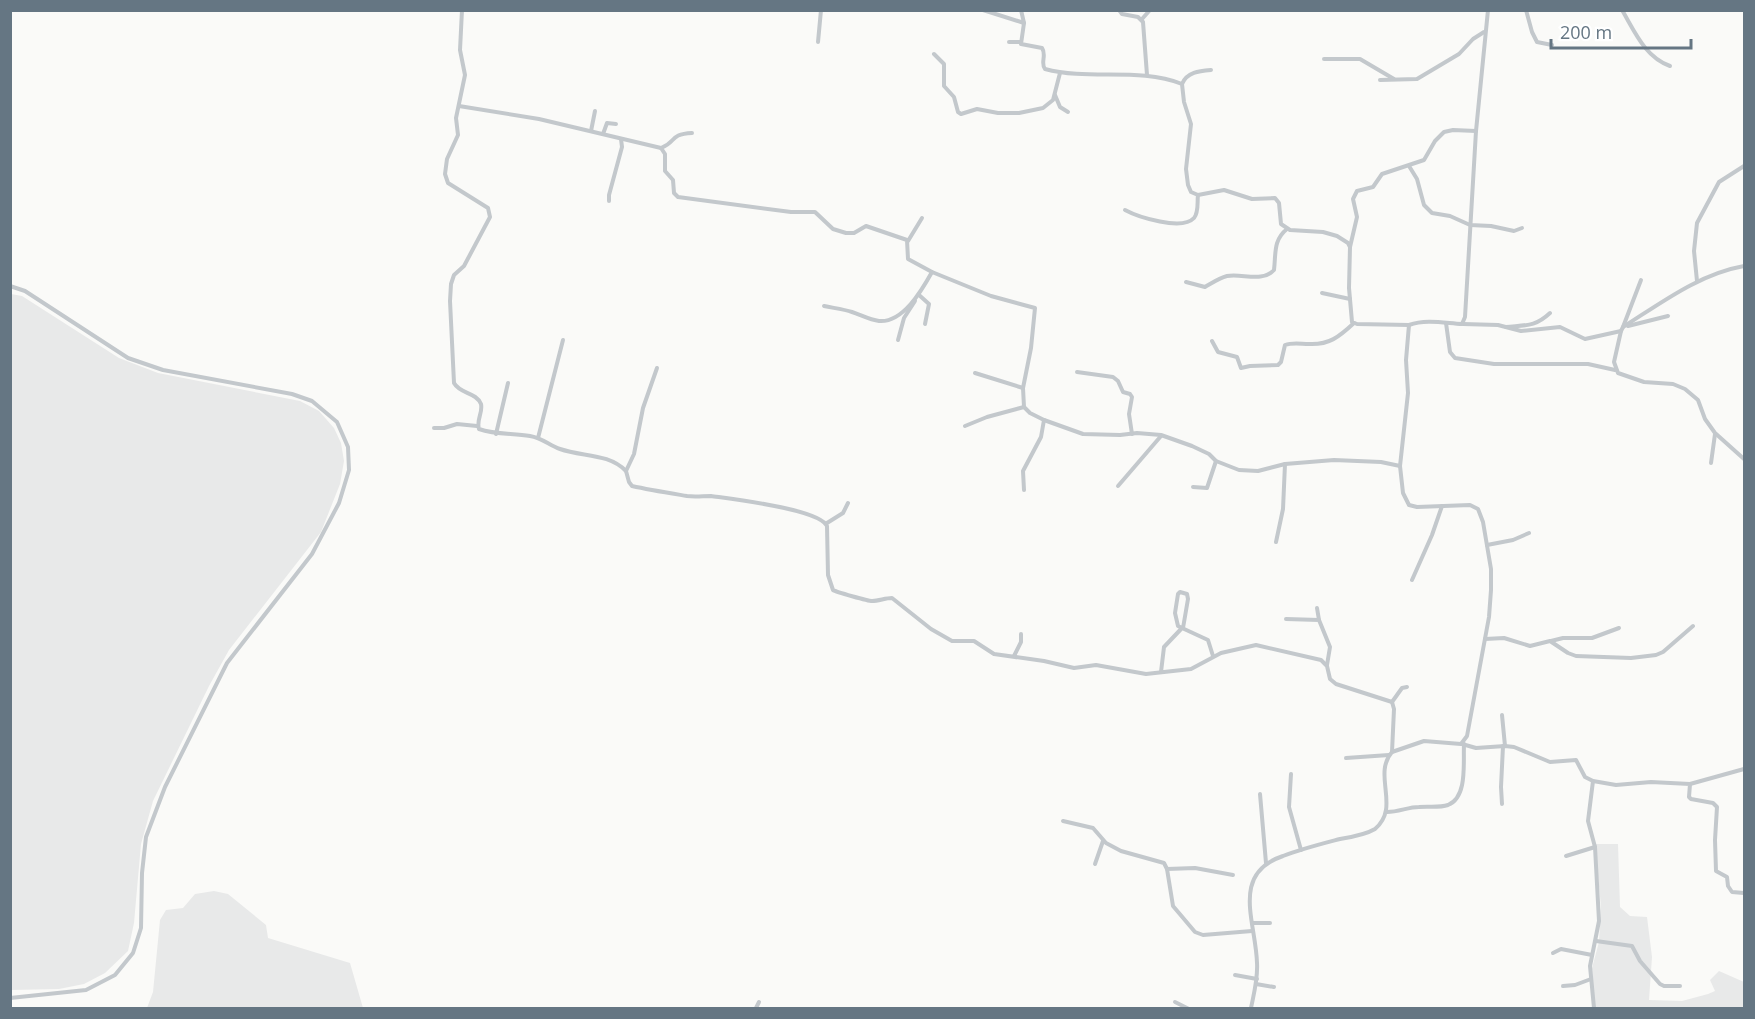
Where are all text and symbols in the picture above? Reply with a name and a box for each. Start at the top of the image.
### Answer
scale bar [1551,12,1690,50]
text: 200 m [1560,20,1612,44]

